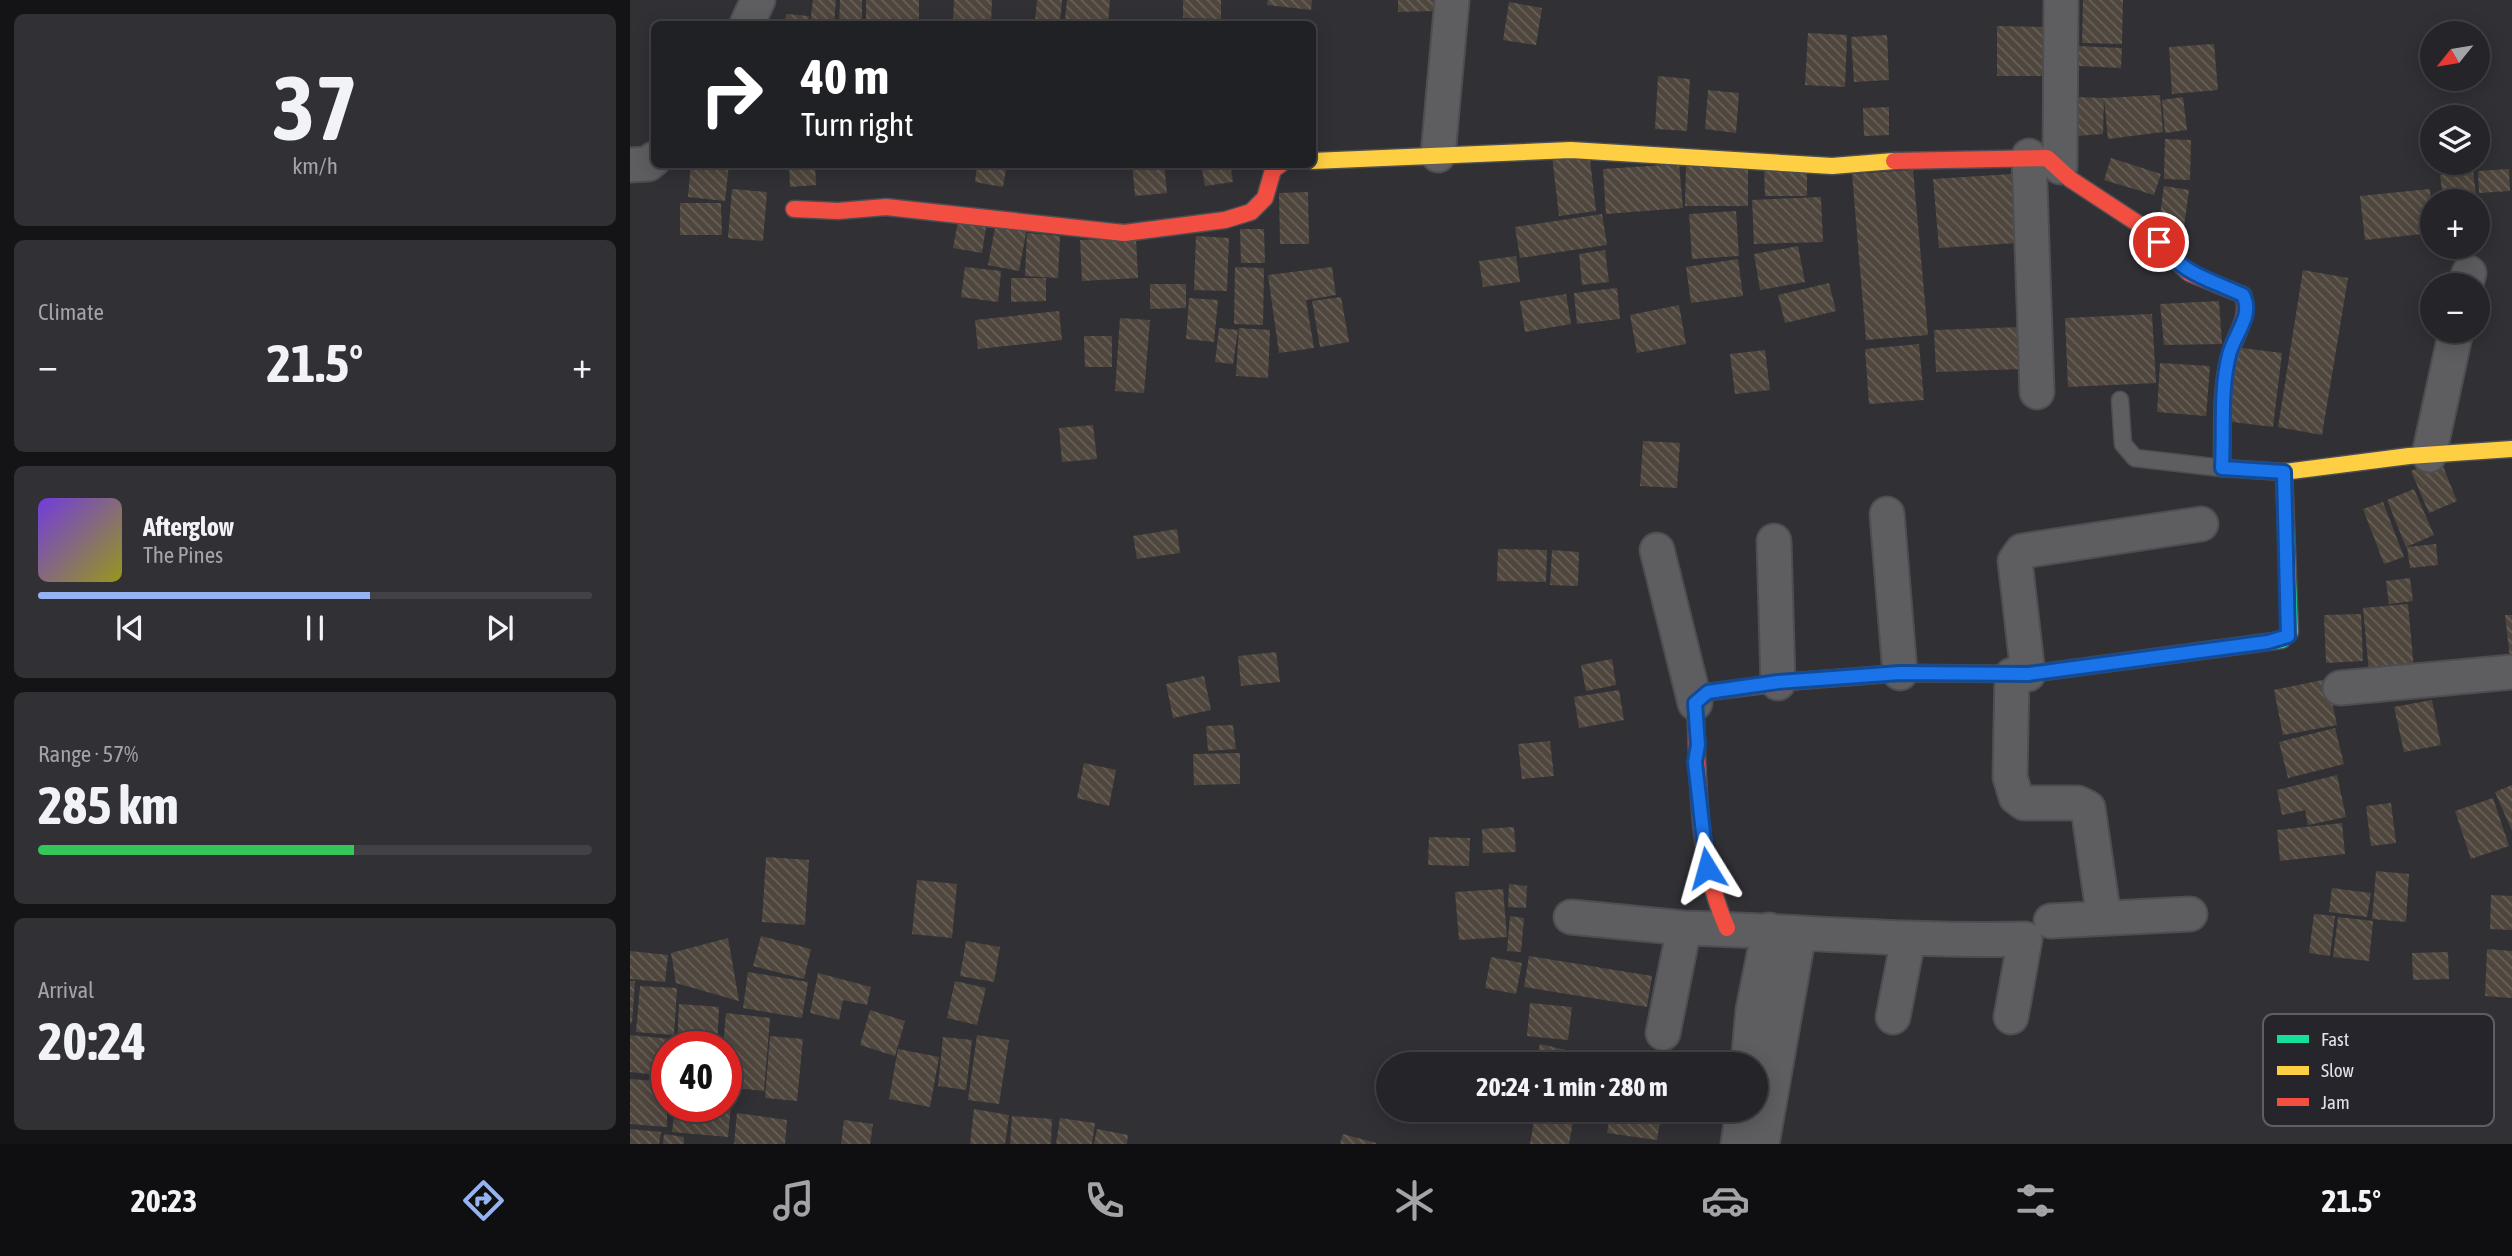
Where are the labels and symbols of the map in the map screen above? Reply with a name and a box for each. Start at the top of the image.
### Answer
north arrow [2420,21,2490,91]
pin [2129,212,2189,272]
position arrow [1670,831,1744,905]
legend [2263,1014,2494,1126]
text: Fast [2321,1028,2349,1050]
speed limit sign: 40 [651,1031,742,1122]
text: Slow [2321,1059,2355,1081]
text: Jam [2321,1091,2350,1113]

